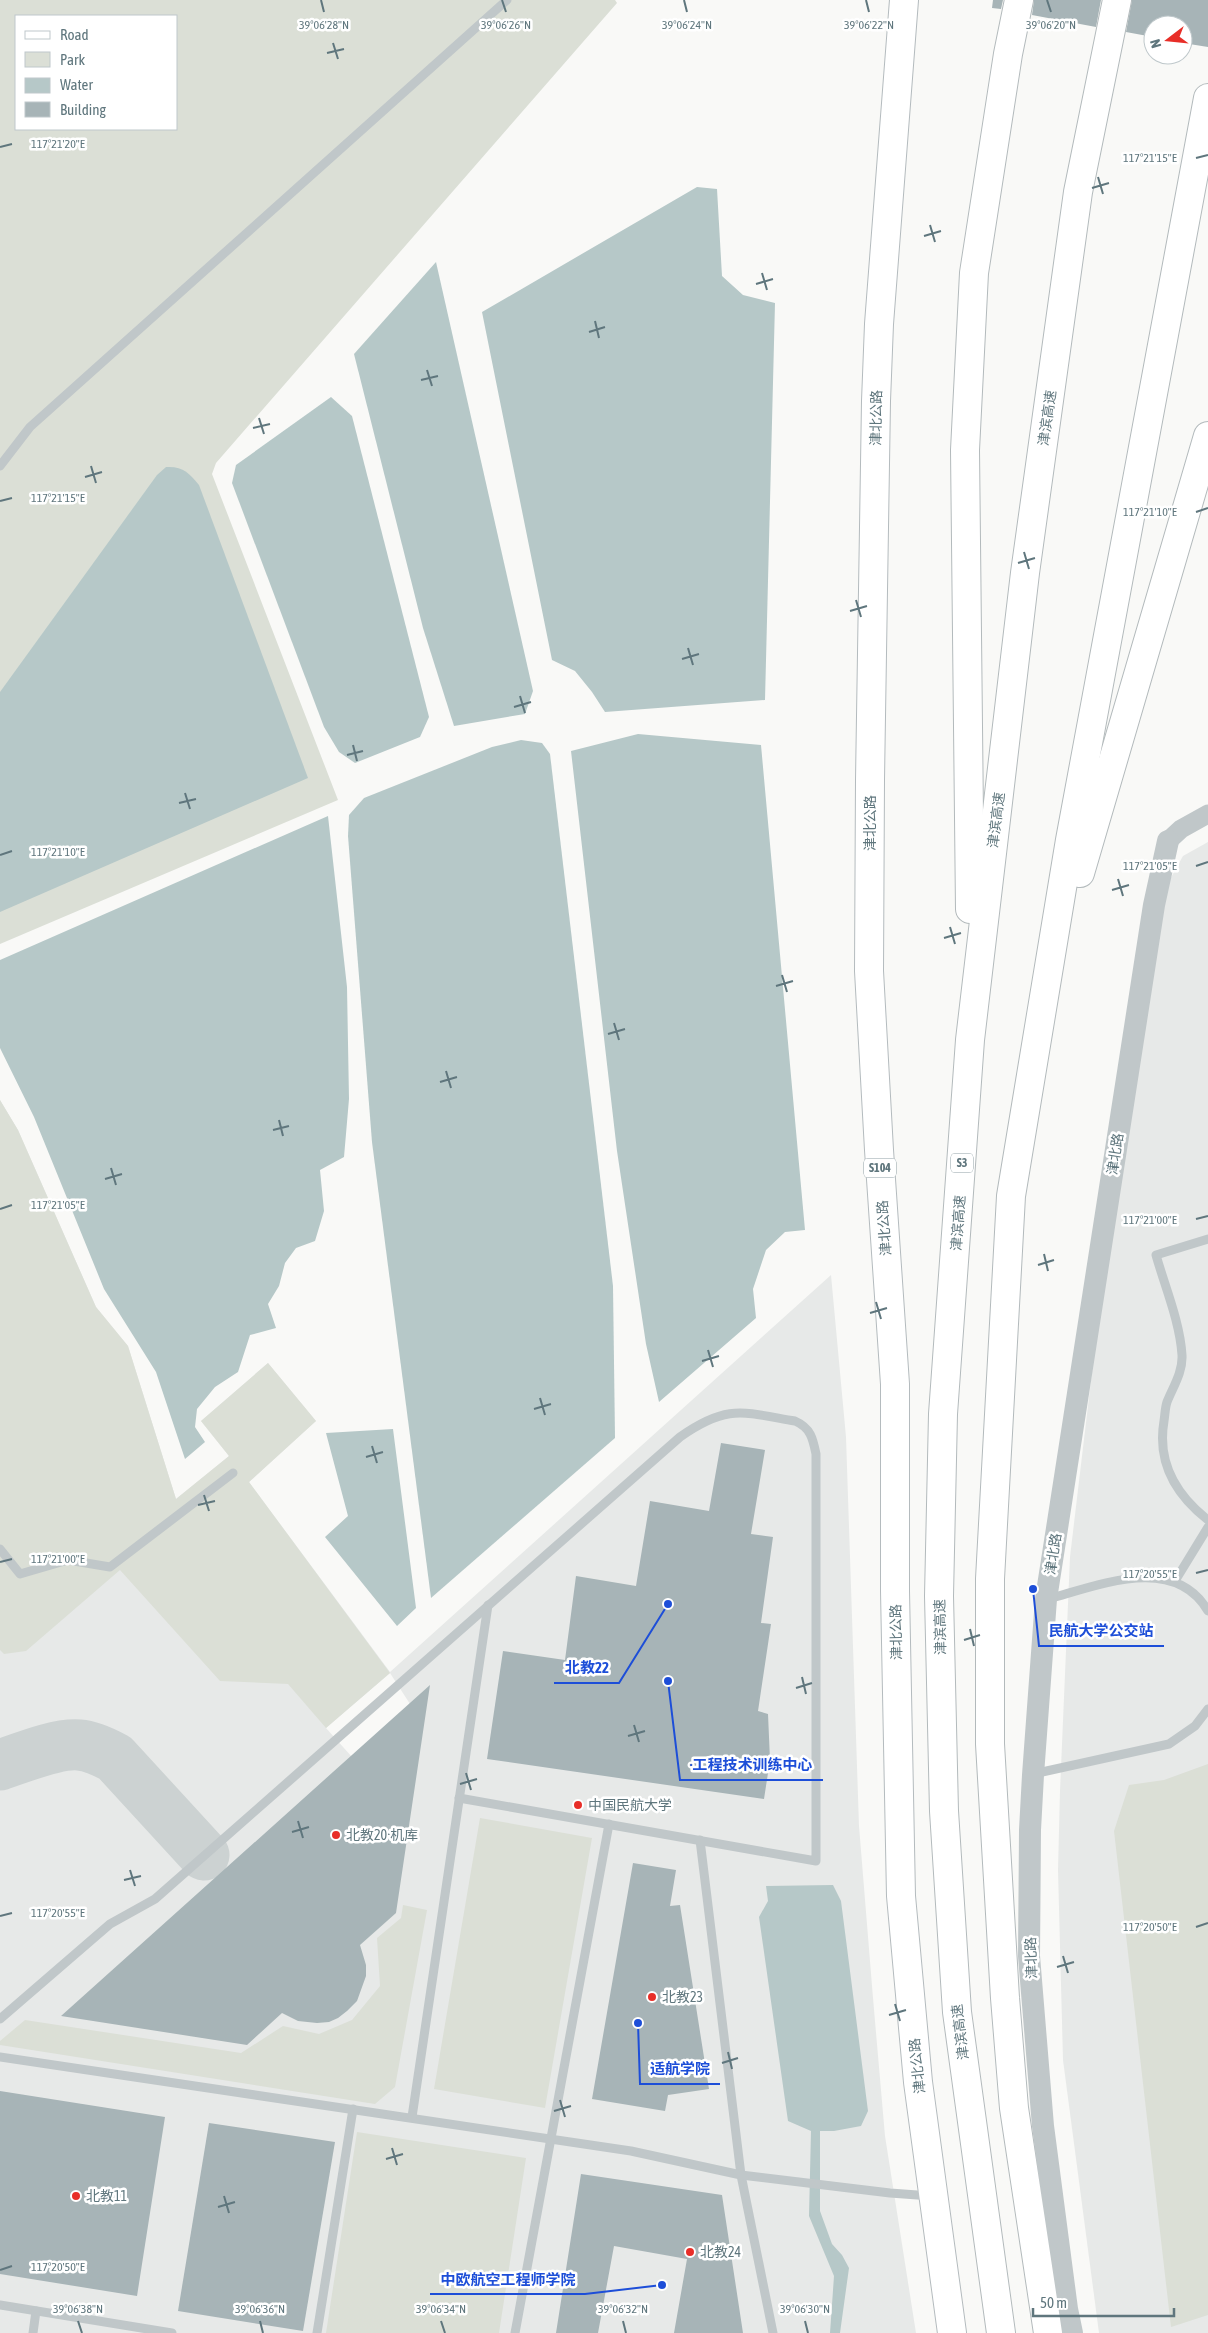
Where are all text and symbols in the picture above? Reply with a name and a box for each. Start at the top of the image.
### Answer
legend [15,15,178,130]
north arrow [1143,15,1193,65]
text: 39°06'28"N [299,18,349,32]
text: 39°06'26"N [481,18,531,32]
text: 39°06'24"N [662,18,712,32]
text: 39°06'22"N [844,18,894,32]
text: 39°06'20"N [1026,18,1076,32]
text: Road [60,26,89,43]
text: N [1147,37,1164,50]
text: Park [60,51,85,68]
text: Water [60,76,93,93]
text: Building [60,101,106,118]
text: 117°21'20"E [31,137,85,151]
text: 117°21'15"E [1123,151,1177,165]
street label: 津滨高速 [1035,389,1059,447]
street label: 津北公路 [868,390,884,446]
text: 117°21'15"E [31,491,85,505]
text: 117°21'10"E [1123,505,1177,519]
street label: 津滨高速 [985,791,1007,849]
street label: 津北公路 [862,795,878,851]
text: 117°21'10"E [31,845,85,859]
text: 117°21'05"E [1123,859,1177,873]
street label: 津北路 [1104,1132,1126,1176]
road number: S3 [951,1154,973,1172]
road number: S104 [864,1158,896,1178]
street label: 津滨高速 [948,1195,968,1251]
text: 117°21'05"E [31,1198,85,1212]
street label: 津北公路 [874,1200,894,1256]
text: 117°21'00"E [1123,1213,1177,1227]
street label: 津北路 [1042,1532,1064,1576]
text: 117°21'00"E [31,1552,85,1566]
text: 117°20'55"E [1123,1567,1177,1581]
street label: 津滨高速 [932,1599,948,1655]
street label: 津北公路 [888,1604,904,1660]
callout: 民航大学公交站 [1039,1616,1164,1646]
text: 民航大学公交站 [1048,1622,1154,1639]
callout: 北教22 [554,1653,619,1683]
text: 北教22 [565,1659,609,1676]
callout: ·工程技术训练中心 [680,1750,823,1780]
text: ·工程技术训练中心 [689,1756,813,1773]
place label: 中国民航大学 [588,1797,672,1813]
marker: 中国民航大学 [572,1799,584,1811]
place label: 北教20·机库 [346,1827,418,1843]
marker: 北教20·机库 [330,1829,342,1841]
text: 117°20'55"E [31,1906,85,1920]
text: 117°20'50"E [1123,1920,1177,1934]
street label: 津北路 [1022,1937,1040,1979]
place label: 北教23 [662,1989,703,2005]
marker: 北教23 [646,1991,658,2003]
street label: 津滨高速 [949,2003,971,2061]
street label: 津北公路 [906,2037,928,2095]
callout: 适航学院 [640,2054,720,2084]
text: 适航学院 [650,2060,710,2077]
place label: 北教11 [86,2188,127,2204]
marker: 北教11 [70,2190,82,2202]
place label: 北教24 [700,2244,742,2260]
marker: 北教24 [684,2246,696,2258]
text: 117°20'50"E [31,2260,85,2274]
callout: 中欧航空工程师学院 [430,2264,585,2294]
text: 中欧航空工程师学院 [440,2271,576,2288]
scale bar [1033,2286,1174,2318]
text: 50 m [1040,2294,1067,2311]
text: 39°06'38"N [53,2302,103,2316]
text: 39°06'36"N [235,2302,285,2316]
text: 39°06'34"N [416,2302,466,2316]
text: 39°06'32"N [598,2302,648,2316]
text: 39°06'30"N [780,2302,830,2316]

